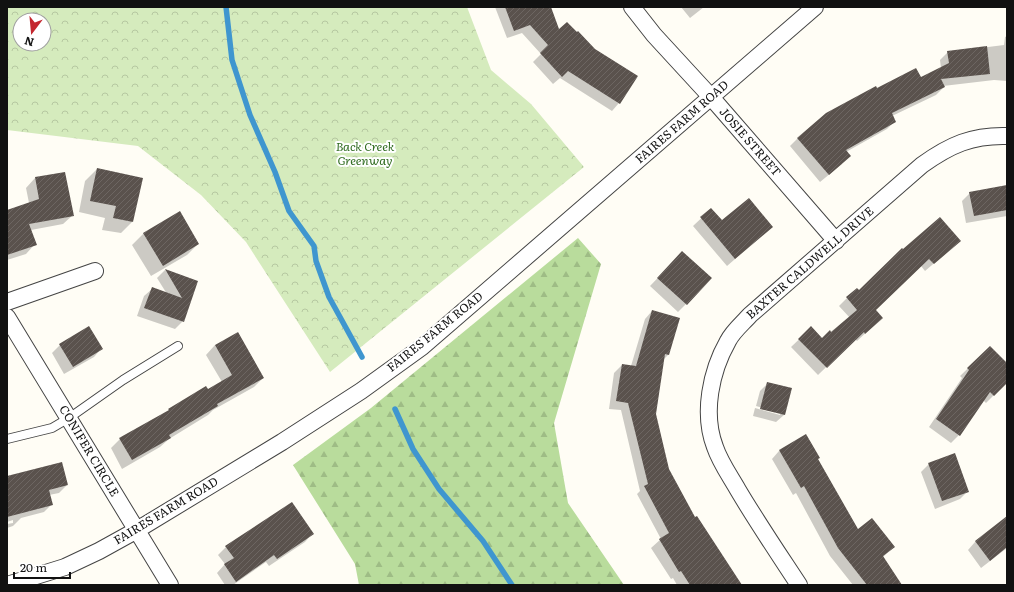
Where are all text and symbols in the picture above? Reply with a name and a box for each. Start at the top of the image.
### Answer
north arrow [12,12,52,52]
text: N [22,34,36,52]
street label: FAIRES FARM ROAD [631,75,732,167]
street label: JOSIE STREET [716,103,786,180]
park label: Back Creek Greenway [336,137,395,169]
street label: BAXTER CALDWELL DRIVE [742,202,877,323]
street label: FAIRES FARM ROAD [382,287,486,376]
street label: CONIFER CIRCLE [55,401,124,500]
street label: FAIRES FARM ROAD [110,472,221,549]
scale bar [14,554,70,580]
text: 20 m [20,558,47,576]

